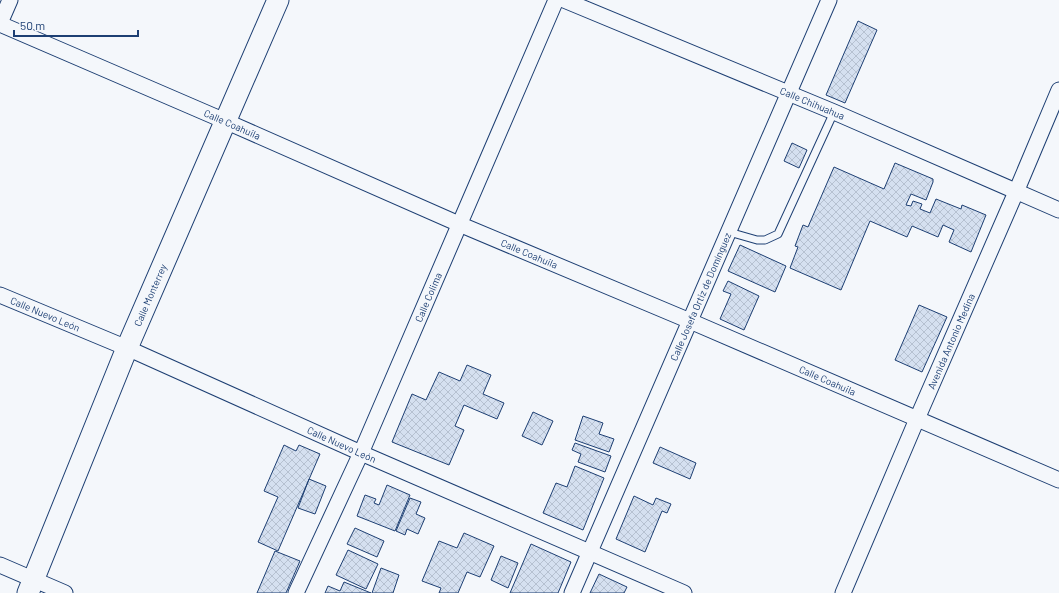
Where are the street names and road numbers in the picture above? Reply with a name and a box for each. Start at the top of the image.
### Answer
street label: Calle Chihuahua [778,84,847,122]
street label: Calle Coahuila [202,107,262,142]
street label: Calle Josefa Ortiz de Domínguez [667,230,734,363]
street label: Calle Coahuila [499,236,560,271]
street label: Calle Monterrey [131,262,169,328]
street label: Calle Colima [412,271,444,324]
street label: Avenida Antonio Medina [925,291,977,391]
street label: Calle Nuevo León [9,294,82,334]
street label: Calle Coahuila [797,363,858,398]
street label: Calle Nuevo León [305,424,378,465]

